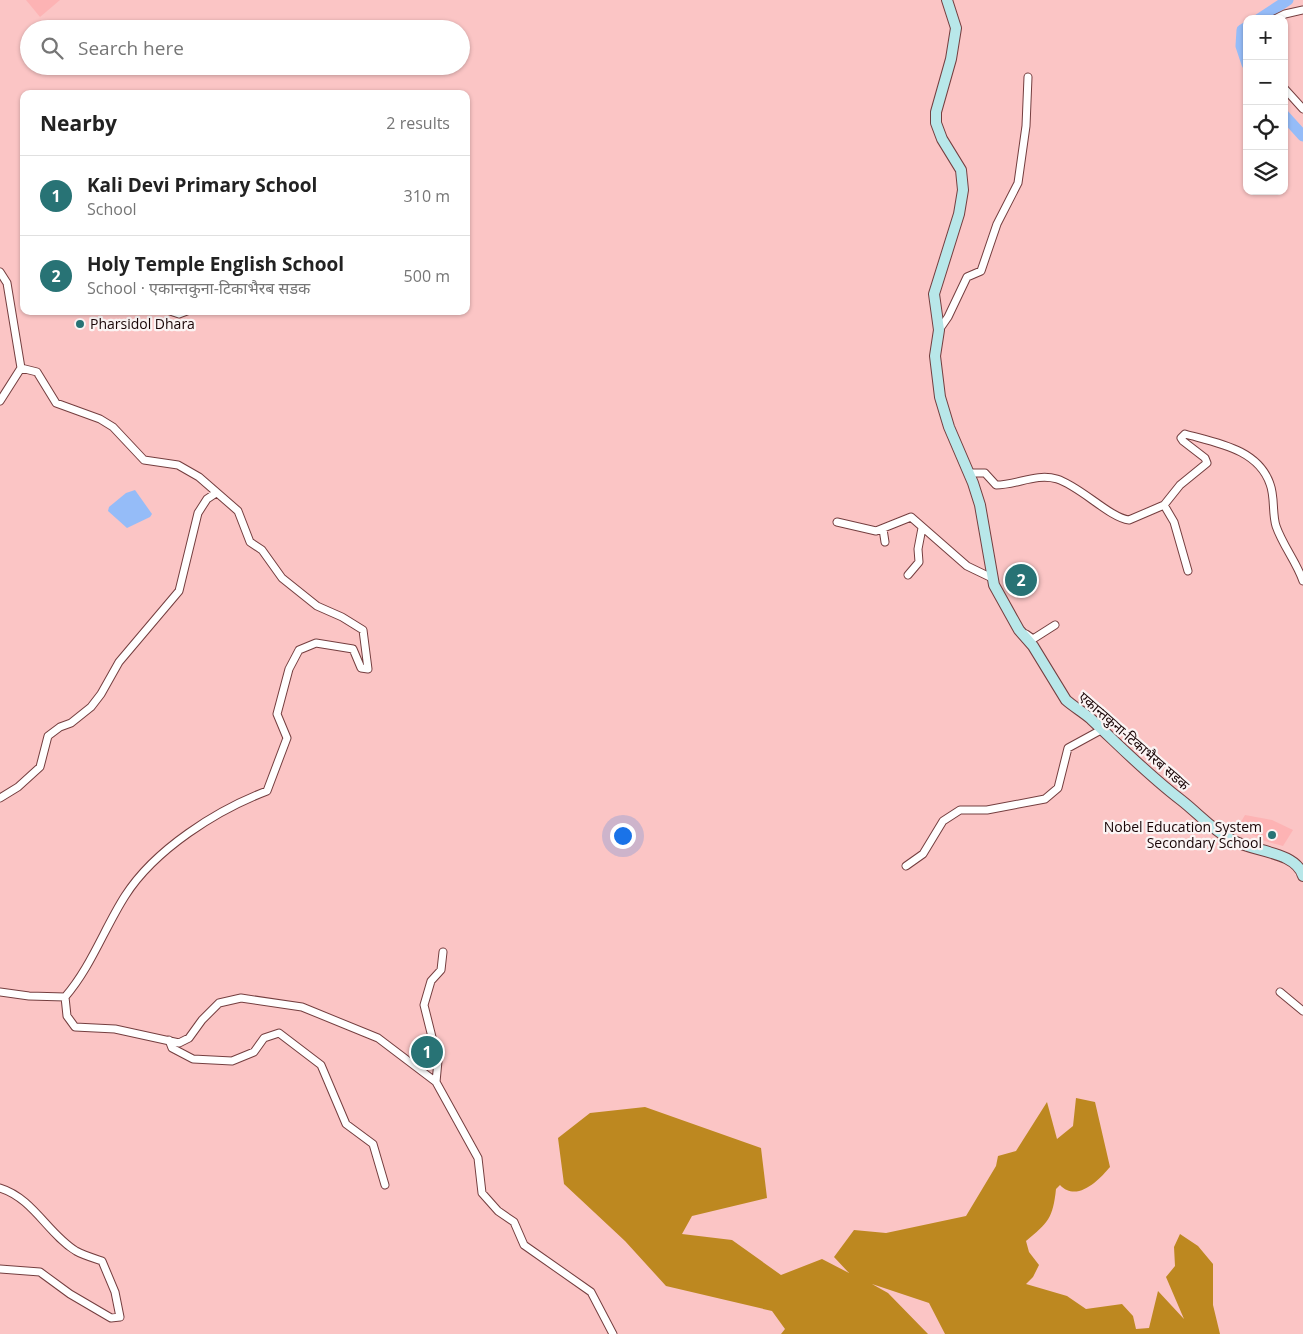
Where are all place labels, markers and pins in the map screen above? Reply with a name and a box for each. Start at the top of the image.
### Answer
place label: Pharsidol Dhara [90,314,195,333]
marker: Pharsidol Dhara [74,318,86,330]
pin: 2 [1005,561,1037,599]
place label: Nobel Education System Secondary School [1104,817,1262,852]
marker: Nobel Education System Secondary School [1266,829,1278,841]
pin: 1 [411,1033,443,1071]

